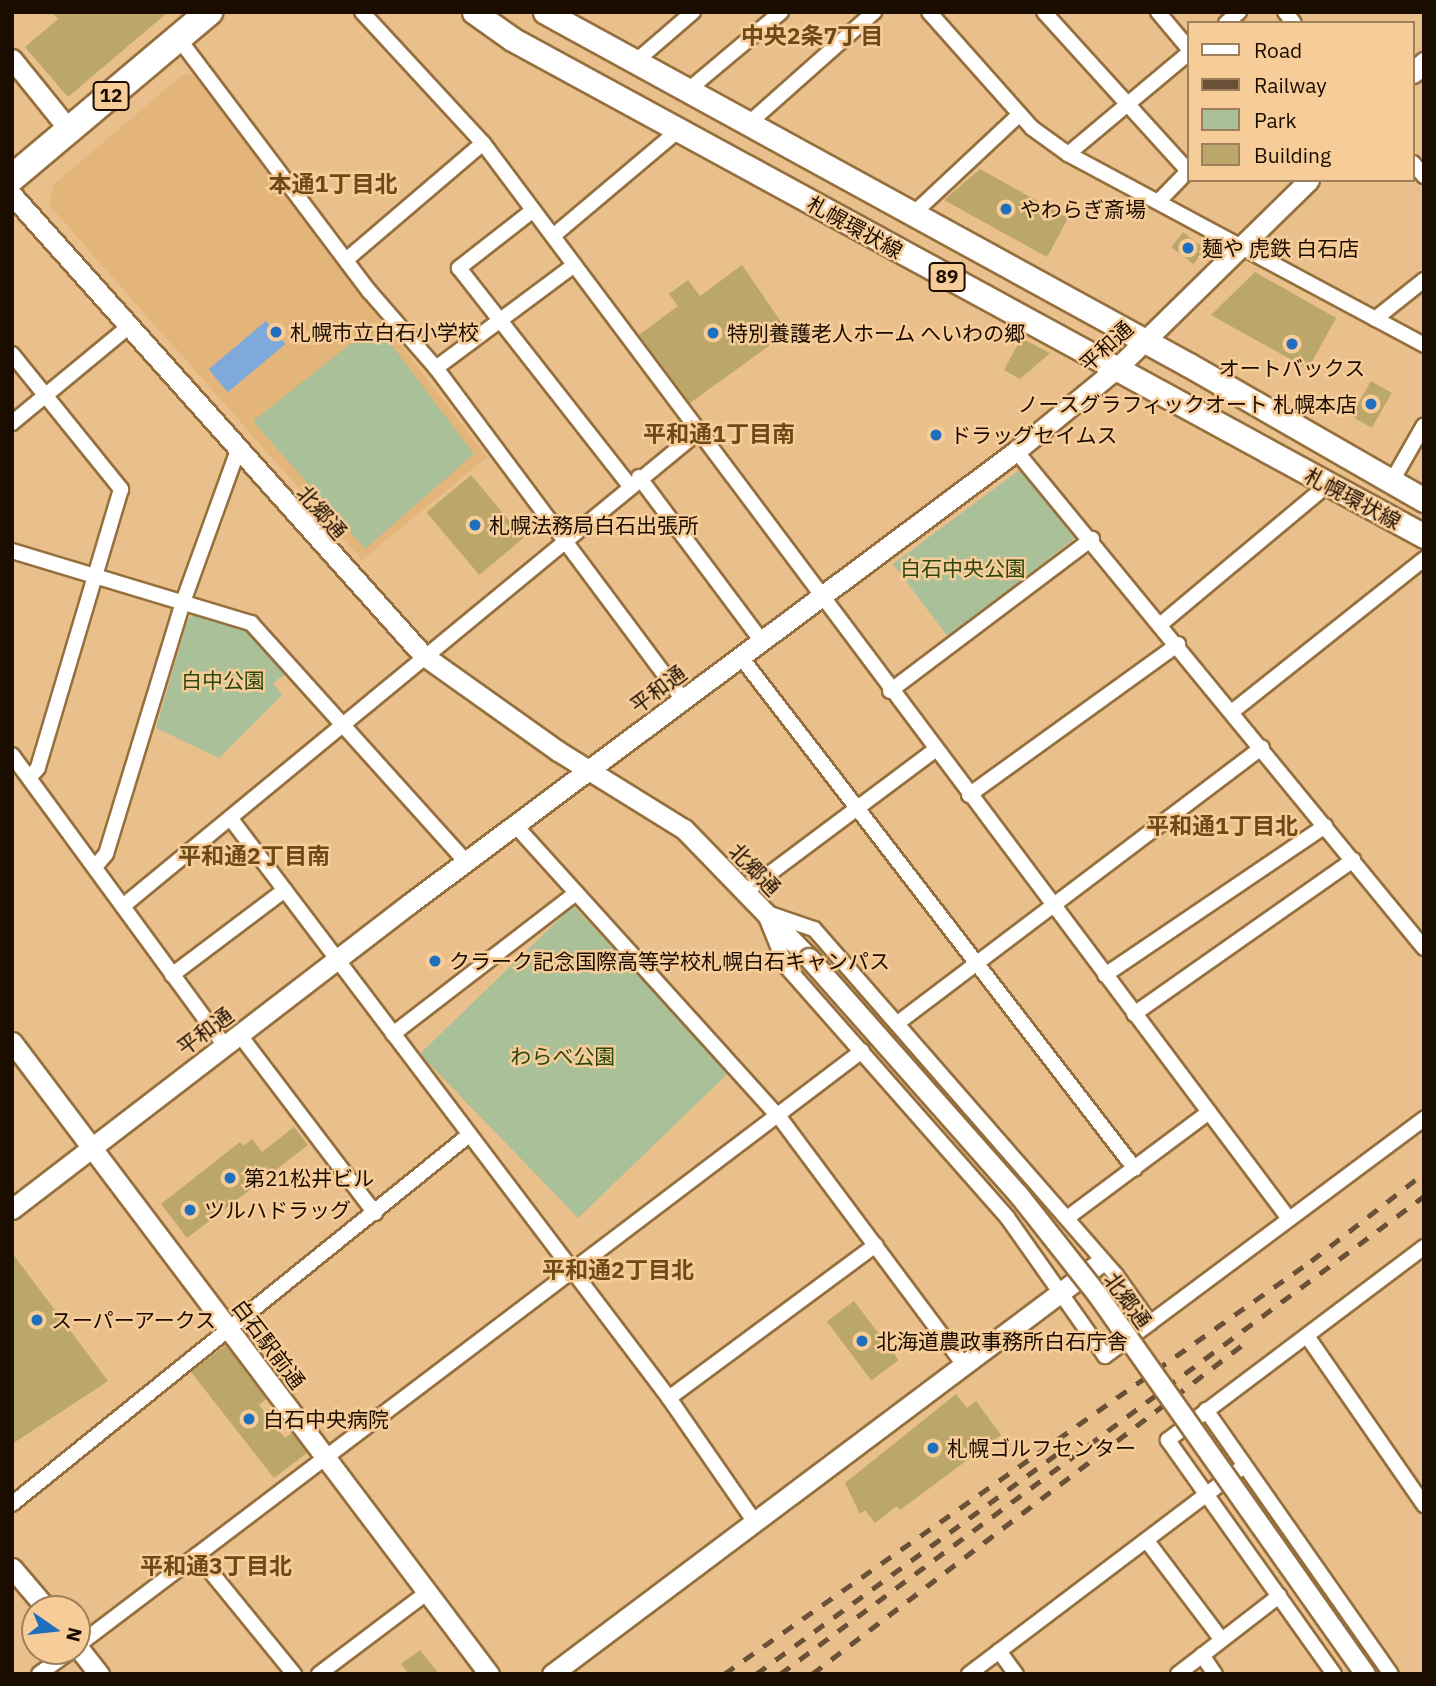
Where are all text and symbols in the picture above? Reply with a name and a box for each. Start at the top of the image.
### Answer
district label: 中央2条7丁目 [741,21,883,49]
legend [1188,21,1415,182]
text: Road [1254,36,1302,64]
text: Railway [1254,71,1327,99]
road number: 12 [92,80,130,111]
text: Park [1254,106,1297,134]
text: Building [1254,141,1331,169]
district label: 本通1丁目北 [269,169,397,197]
street label: 札幌環状線 [803,191,907,263]
place label: やわらぎ斎場 [1020,196,1146,222]
marker: やわらぎ斎場 [998,201,1014,217]
place label: 麺や 虎鉄 白石店 [1202,235,1359,261]
marker: 麺や 虎鉄 白石店 [1180,240,1196,256]
road number: 89 [928,262,966,292]
street label: 平和通 [1074,316,1138,376]
place label: 札幌市立白石小学校 [290,319,479,345]
place label: 特別養護老人ホーム へいわの郷 [727,320,1026,346]
marker: 札幌市立白石小学校 [268,324,284,340]
marker: 特別養護老人ホーム へいわの郷 [705,325,721,341]
marker: オートバックス [1284,336,1300,352]
place label: オートバックス [1219,355,1365,381]
place label: ノースグラフィックオート 札幌本店 [1016,391,1357,417]
marker: ノースグラフィックオート 札幌本店 [1363,396,1379,412]
district label: 平和通1丁目南 [643,419,795,447]
place label: ドラッグセイムス [950,422,1118,448]
marker: ドラッグセイムス [928,427,944,443]
street label: 札幌環状線 [1301,462,1405,534]
street label: 北郷通 [292,480,352,544]
place label: 札幌法務局白石出張所 [489,512,699,538]
marker: 札幌法務局白石出張所 [467,517,483,533]
park label: 白石中央公園 [900,555,1026,581]
street label: 平和通 [625,660,691,718]
park label: 白中公園 [181,667,265,693]
district label: 平和通1丁目北 [1146,811,1298,839]
street label: 北郷通 [724,838,786,900]
district label: 平和通2丁目南 [178,841,330,869]
place label: クラーク記念国際高等学校札幌白石キャンパス [449,948,890,974]
marker: クラーク記念国際高等学校札幌白石キャンパス [427,953,443,969]
street label: 平和通 [172,1002,238,1060]
park label: わらべ公園 [511,1043,615,1069]
place label: 第21松井ビル [244,1165,374,1191]
marker: 第21松井ビル [222,1170,238,1186]
place label: ツルハドラッグ [204,1197,351,1223]
marker: ツルハドラッグ [182,1202,198,1218]
district label: 平和通2丁目北 [542,1255,694,1283]
street label: 北郷通 [1099,1267,1157,1333]
street label: 白石駅前通 [227,1294,311,1394]
place label: スーパーアークス [51,1307,218,1333]
marker: スーパーアークス [29,1312,45,1328]
place label: 北海道農政事務所白石庁舎 [876,1328,1128,1354]
marker: 北海道農政事務所白石庁舎 [854,1333,870,1349]
place label: 白石中央病院 [263,1406,389,1432]
marker: 白石中央病院 [241,1411,257,1427]
place label: 札幌ゴルフセンター [947,1435,1136,1461]
marker: 札幌ゴルフセンター [925,1440,941,1456]
district label: 平和通3丁目北 [140,1551,292,1579]
north arrow [21,1595,91,1665]
text: N [61,1625,88,1644]

